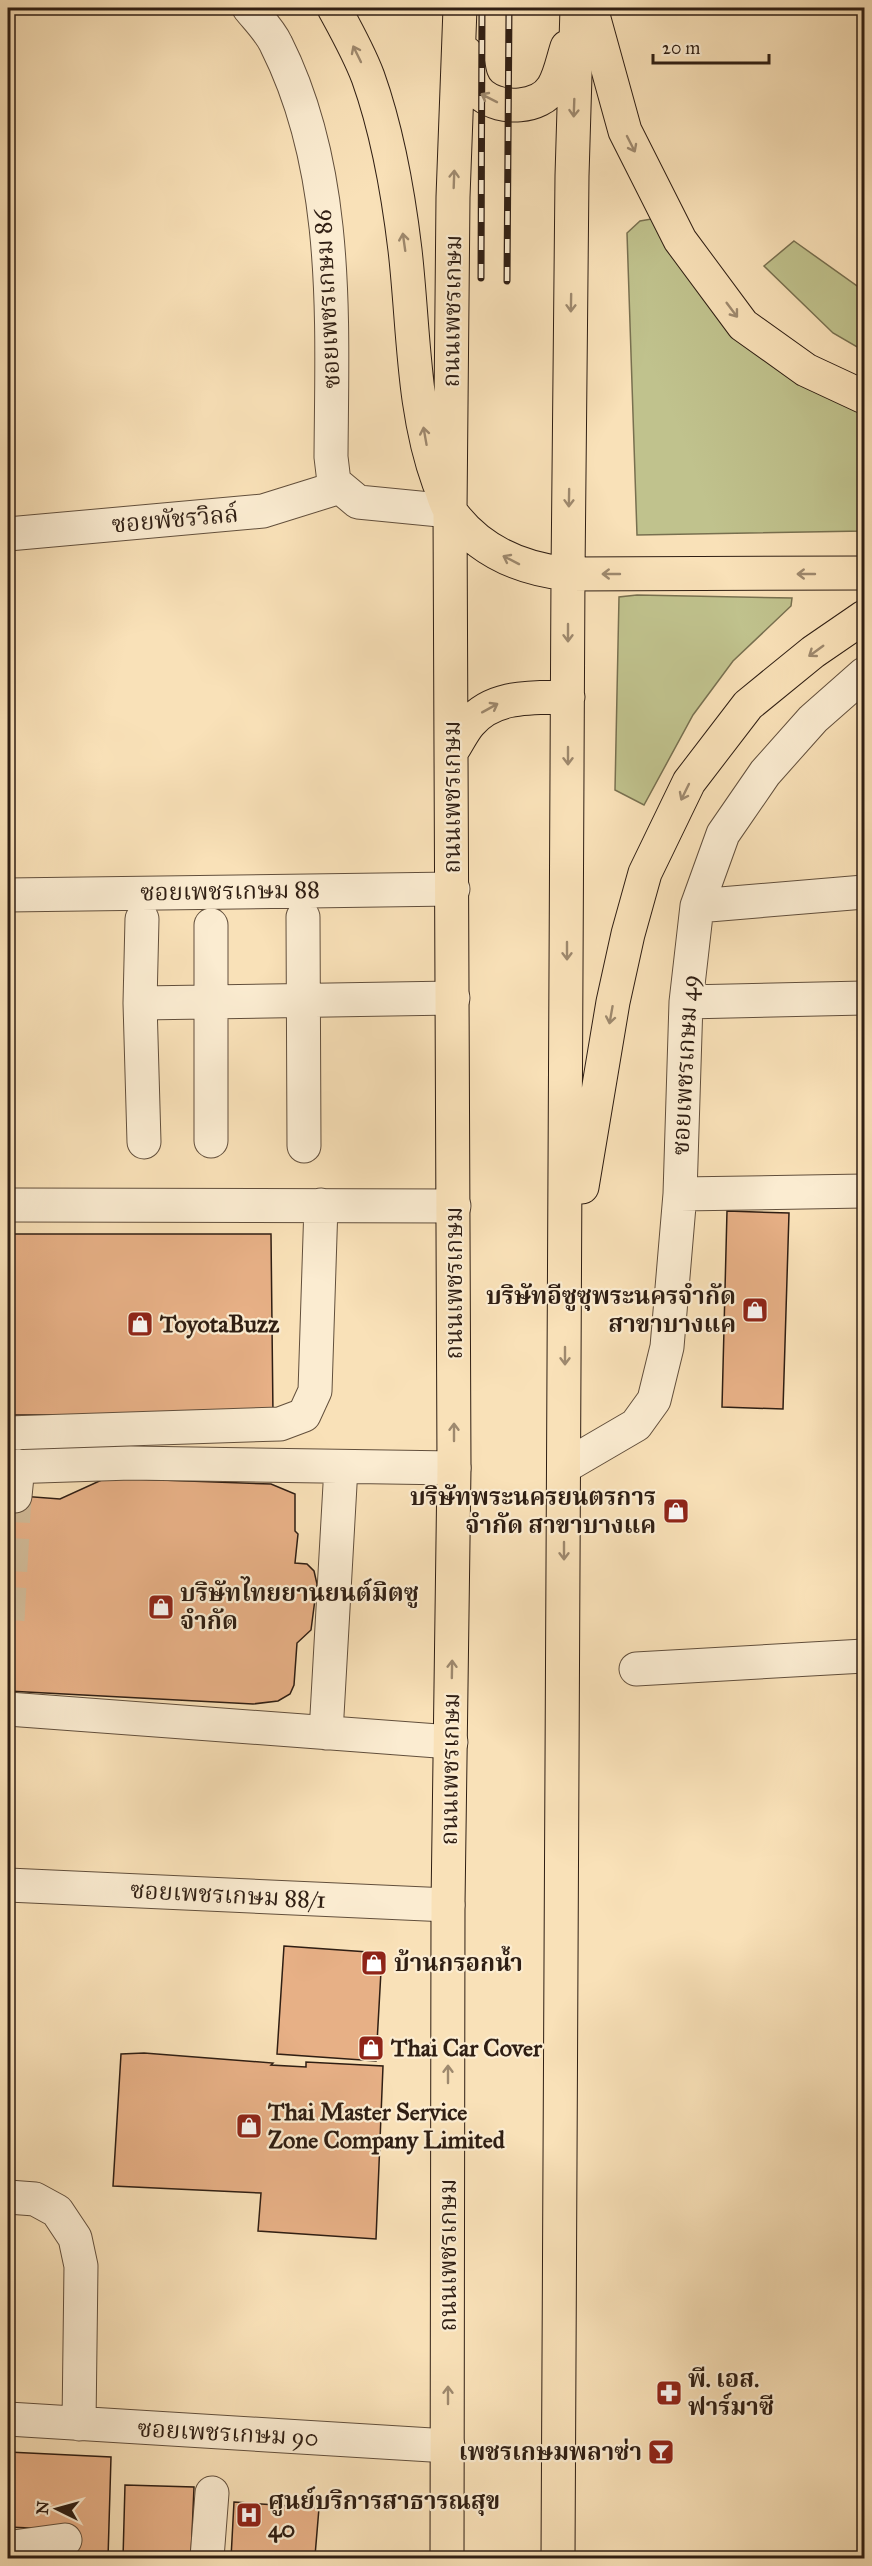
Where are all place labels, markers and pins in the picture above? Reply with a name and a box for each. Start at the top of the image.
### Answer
place label: บริษัทอีซูซุพระนครจำกัด สาขาบางแค [486,1281,736,1339]
shop icon: บริษัทอีซูซุพระนครจำกัด สาขาบางแค [740,1295,770,1325]
shop icon: ToyotaBuzz [125,1309,155,1339]
place label: ToyotaBuzz [159,1309,280,1339]
place label: บริษัทพระนครยนตรการ จำกัด สาขาบางแค [410,1482,656,1540]
shop icon: บริษัทพระนครยนตรการ จำกัด สาขาบางแค [661,1496,691,1526]
place label: บริษัทไทยยานยนต์มิตซู จำกัด [180,1576,419,1636]
shop icon: บริษัทไทยยานยนต์มิตซู จำกัด [146,1592,176,1622]
place label: บ้านกรอกน้ำ [394,1945,523,1978]
shop icon: บ้านกรอกน้ำ [359,1948,389,1978]
shop icon: Thai Car Cover [356,2033,386,2063]
place label: Thai Car Cover [390,2033,543,2063]
place label: Thai Master Service Zone Company Limited [267,2097,506,2155]
shop icon: Thai Master Service Zone Company Limited [234,2111,264,2141]
place label: พี. เอส. ฟาร์มาซี [688,2364,774,2422]
pharmacy icon: พี. เอส. ฟาร์มาซี [654,2378,684,2408]
place label: เพชรเกษมพลาซ่า [459,2437,642,2467]
bar icon: เพชรเกษมพลาซ่า [646,2437,676,2467]
place label: ศูนย์บริการสาธารณสุข 40 [268,2486,500,2544]
hospital icon: ศูนย์บริการสาธารณสุข 40 [234,2500,264,2530]

